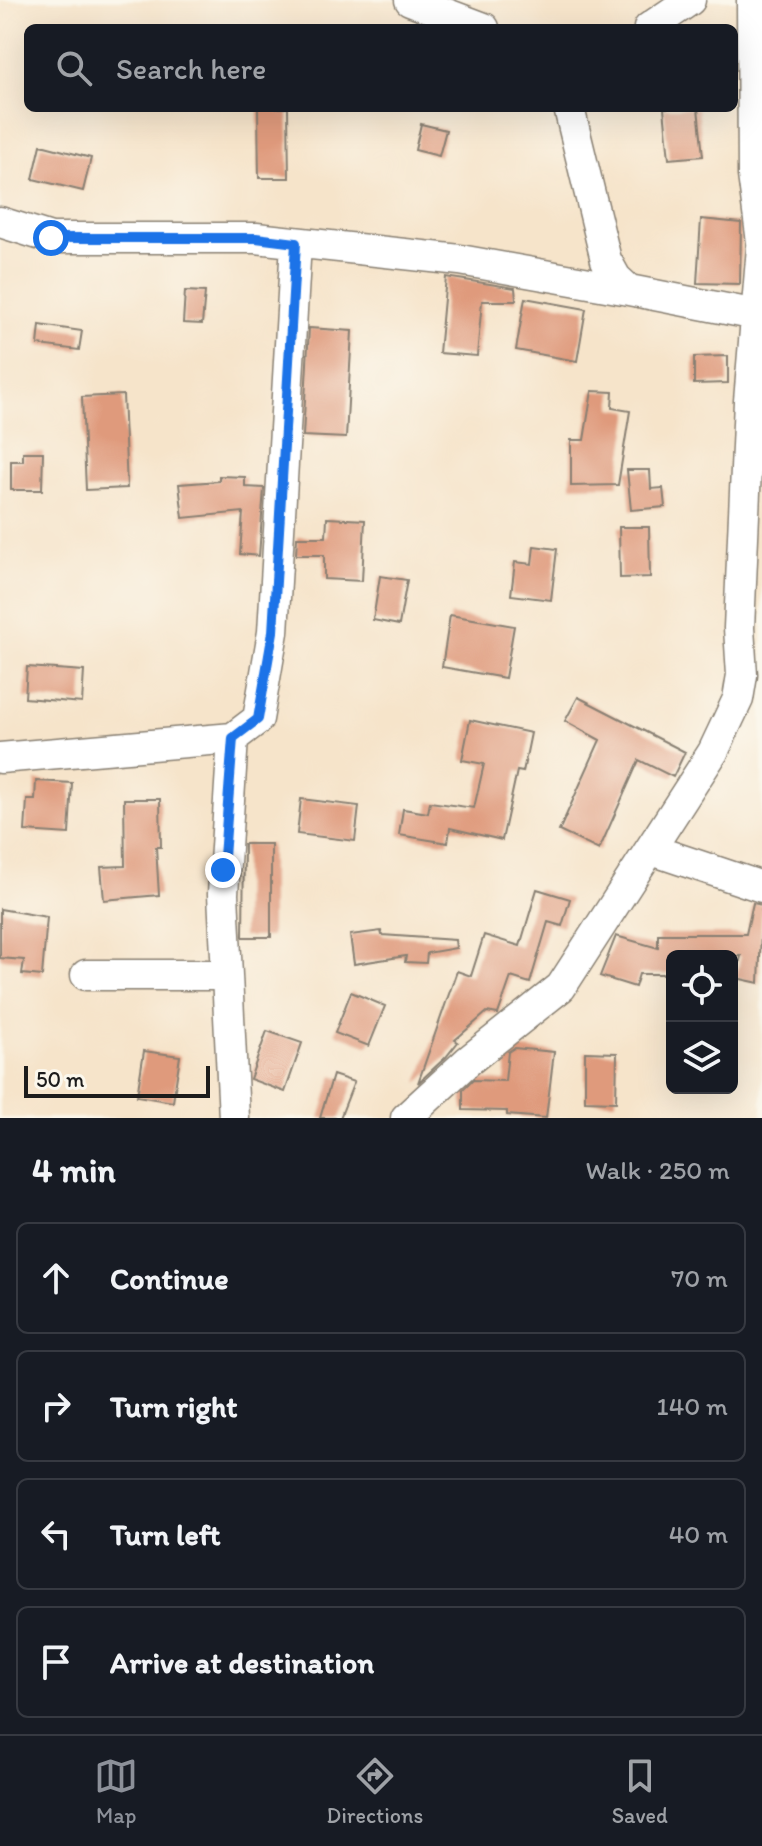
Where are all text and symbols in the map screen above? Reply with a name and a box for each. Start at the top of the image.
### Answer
search box [24,24,738,112]
icon: search [52,46,96,90]
text: Search here [116,50,266,87]
route start [33,220,69,256]
route end [205,852,241,888]
map controls [666,950,738,1094]
button: locate [666,950,738,1022]
button: layers [666,1022,738,1094]
scale bar [24,1062,210,1098]
text: 50 m [36,1066,85,1093]
text: 4 min [32,1150,116,1191]
text: Walk · 250 m [586,1154,730,1186]
icon: ahead [34,1256,78,1300]
text: Continue [110,1260,229,1297]
text: 70 m [671,1262,728,1294]
icon: right [34,1384,78,1428]
text: Turn right [110,1388,238,1425]
text: 140 m [657,1390,728,1422]
icon: left [34,1512,78,1556]
text: Turn left [110,1516,221,1553]
text: 40 m [669,1518,728,1550]
icon: arrive [34,1640,78,1684]
text: Arrive at destination [110,1644,374,1681]
tab: Map [94,1754,138,1829]
tab: Directions [327,1754,423,1829]
tab: Saved [612,1754,668,1829]

